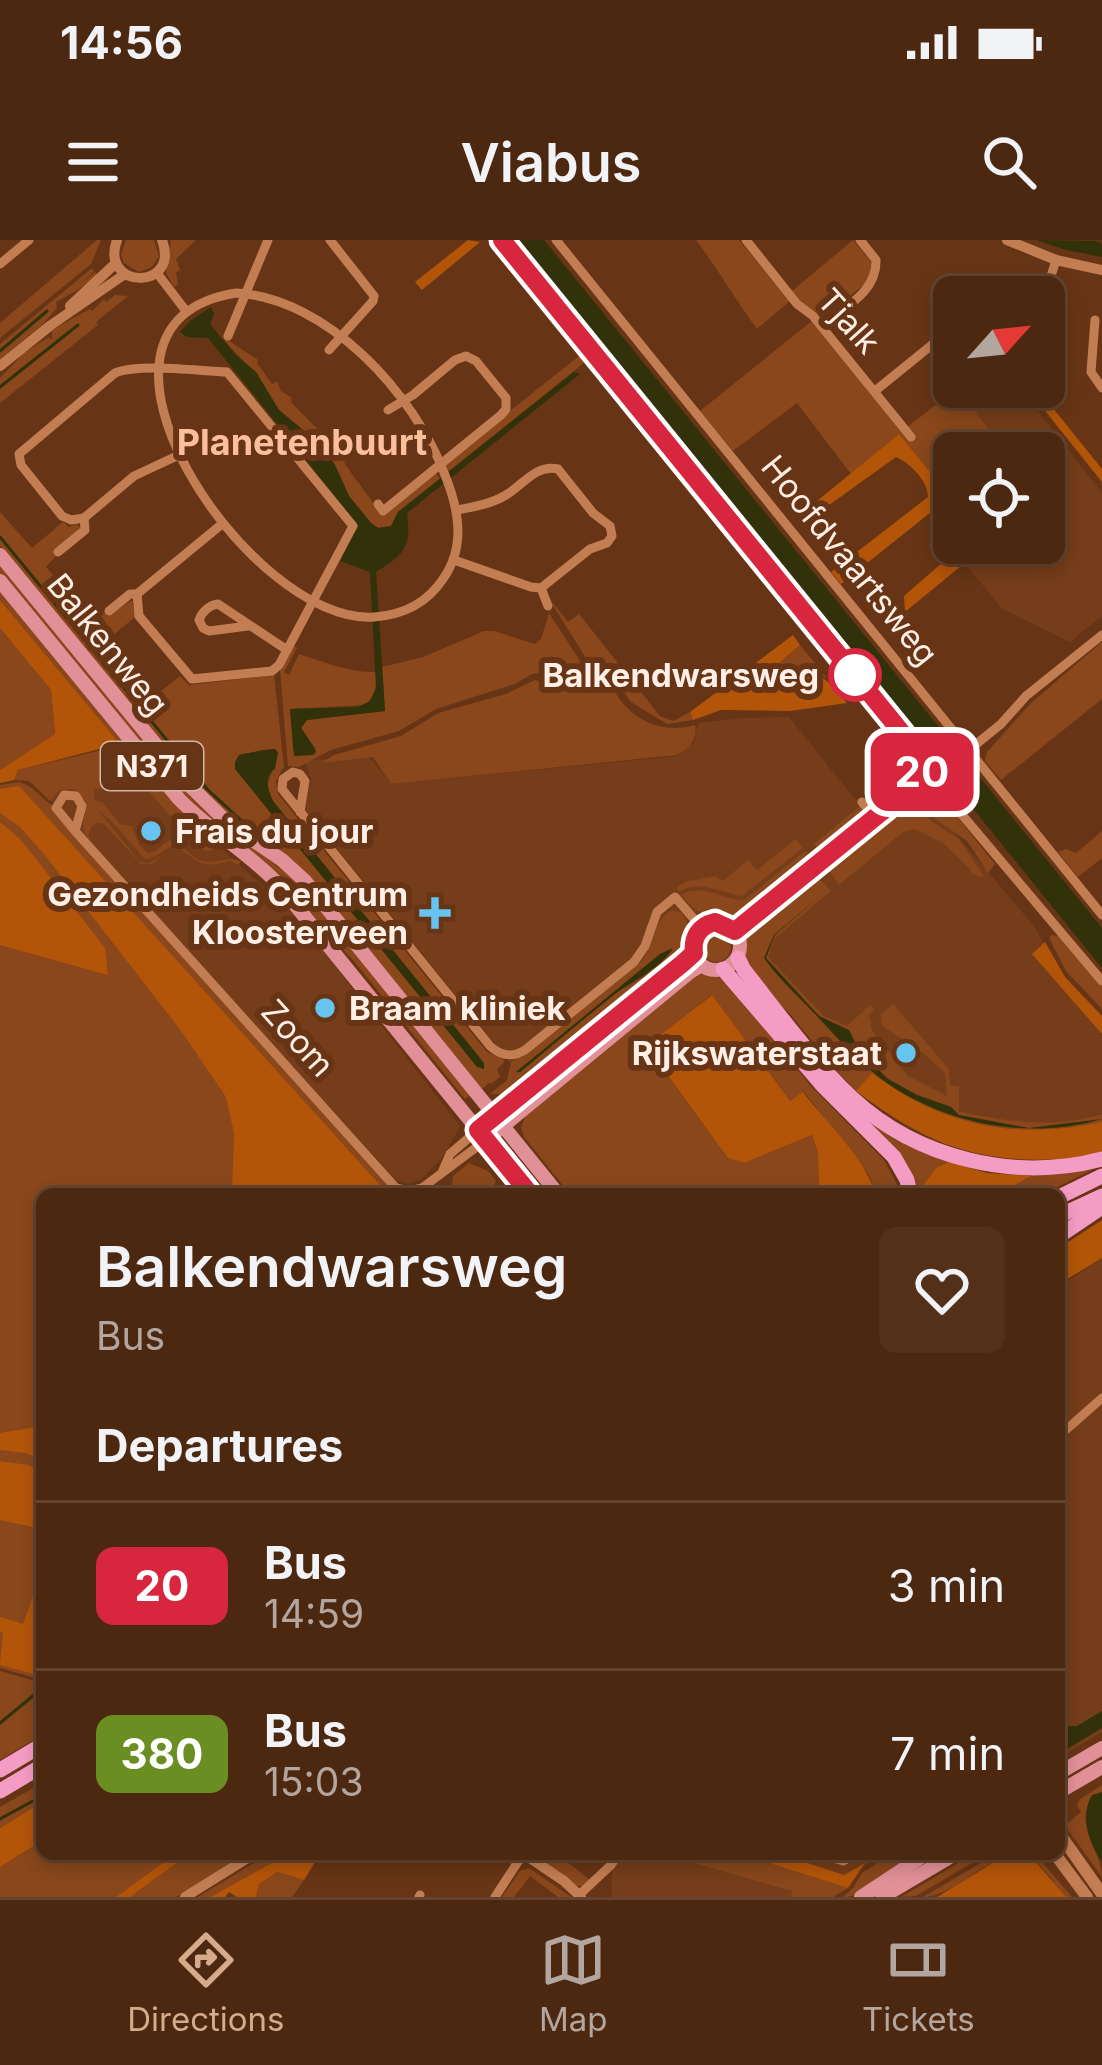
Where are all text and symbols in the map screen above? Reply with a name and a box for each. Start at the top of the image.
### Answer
text: 14:56 [60,15,183,70]
icon: menu [60,129,126,195]
icon: search [976,129,1042,195]
text: Viabus [461,130,641,195]
north arrow [933,276,1065,408]
map controls [933,276,1065,564]
street label: Tjalk [809,280,889,362]
district label: Planetenbuurt [177,420,427,464]
button: locate [933,432,1065,564]
street label: Hoofdvaartsweg [753,447,947,673]
street label: Balkenweg [39,565,177,723]
marker: Balkendwarsweg [830,650,880,700]
place label: Balkendwarsweg [542,655,819,695]
line badge: 20 [868,733,976,811]
road number: N371 [101,742,203,790]
text: 20 [895,746,949,797]
place label: Frais du jour [175,811,373,851]
marker: Frais du jour [138,818,164,844]
place label: Gezondheids Centrum Kloosterveen [47,874,408,952]
marker: Gezondheids Centrum Kloosterveen [419,897,451,929]
place label: Braam kliniek [349,988,565,1028]
street label: Zoom [253,991,343,1085]
marker: Braam kliniek [312,995,338,1021]
place label: Rijkswaterstaat [632,1033,882,1073]
marker: Rijkswaterstaat [893,1040,919,1066]
button: heart [879,1227,1005,1353]
text: Balkendwarsweg [96,1232,567,1301]
text: Bus [96,1312,165,1359]
text: Departures [96,1418,343,1473]
text: Bus [264,1535,347,1590]
text: 3 min [888,1558,1005,1613]
text: 20 [135,1560,189,1611]
text: 14:59 [264,1590,364,1637]
text: Bus [264,1703,347,1758]
text: 7 min [890,1726,1005,1781]
text: 380 [121,1728,203,1779]
text: 15:03 [264,1758,364,1805]
tab: Directions [127,1927,285,2039]
tab: Map [539,1927,608,2039]
tab: Tickets [862,1927,975,2039]

